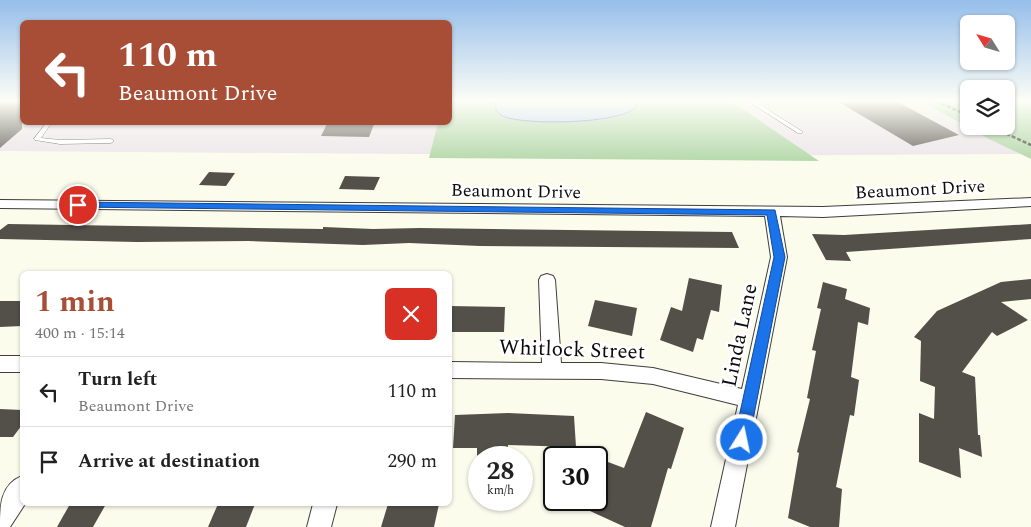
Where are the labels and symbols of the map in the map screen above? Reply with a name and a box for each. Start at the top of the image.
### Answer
north arrow [960,15,1015,70]
street label: Beaumont Drive [854,173,986,206]
street label: Beaumont Drive [451,177,581,206]
pin [57,184,99,226]
street label: Linda Lane [713,280,767,390]
street label: Whitlock Street [498,331,646,369]
position arrow [715,413,767,465]
speed limit sign: 30 [543,446,608,511]

